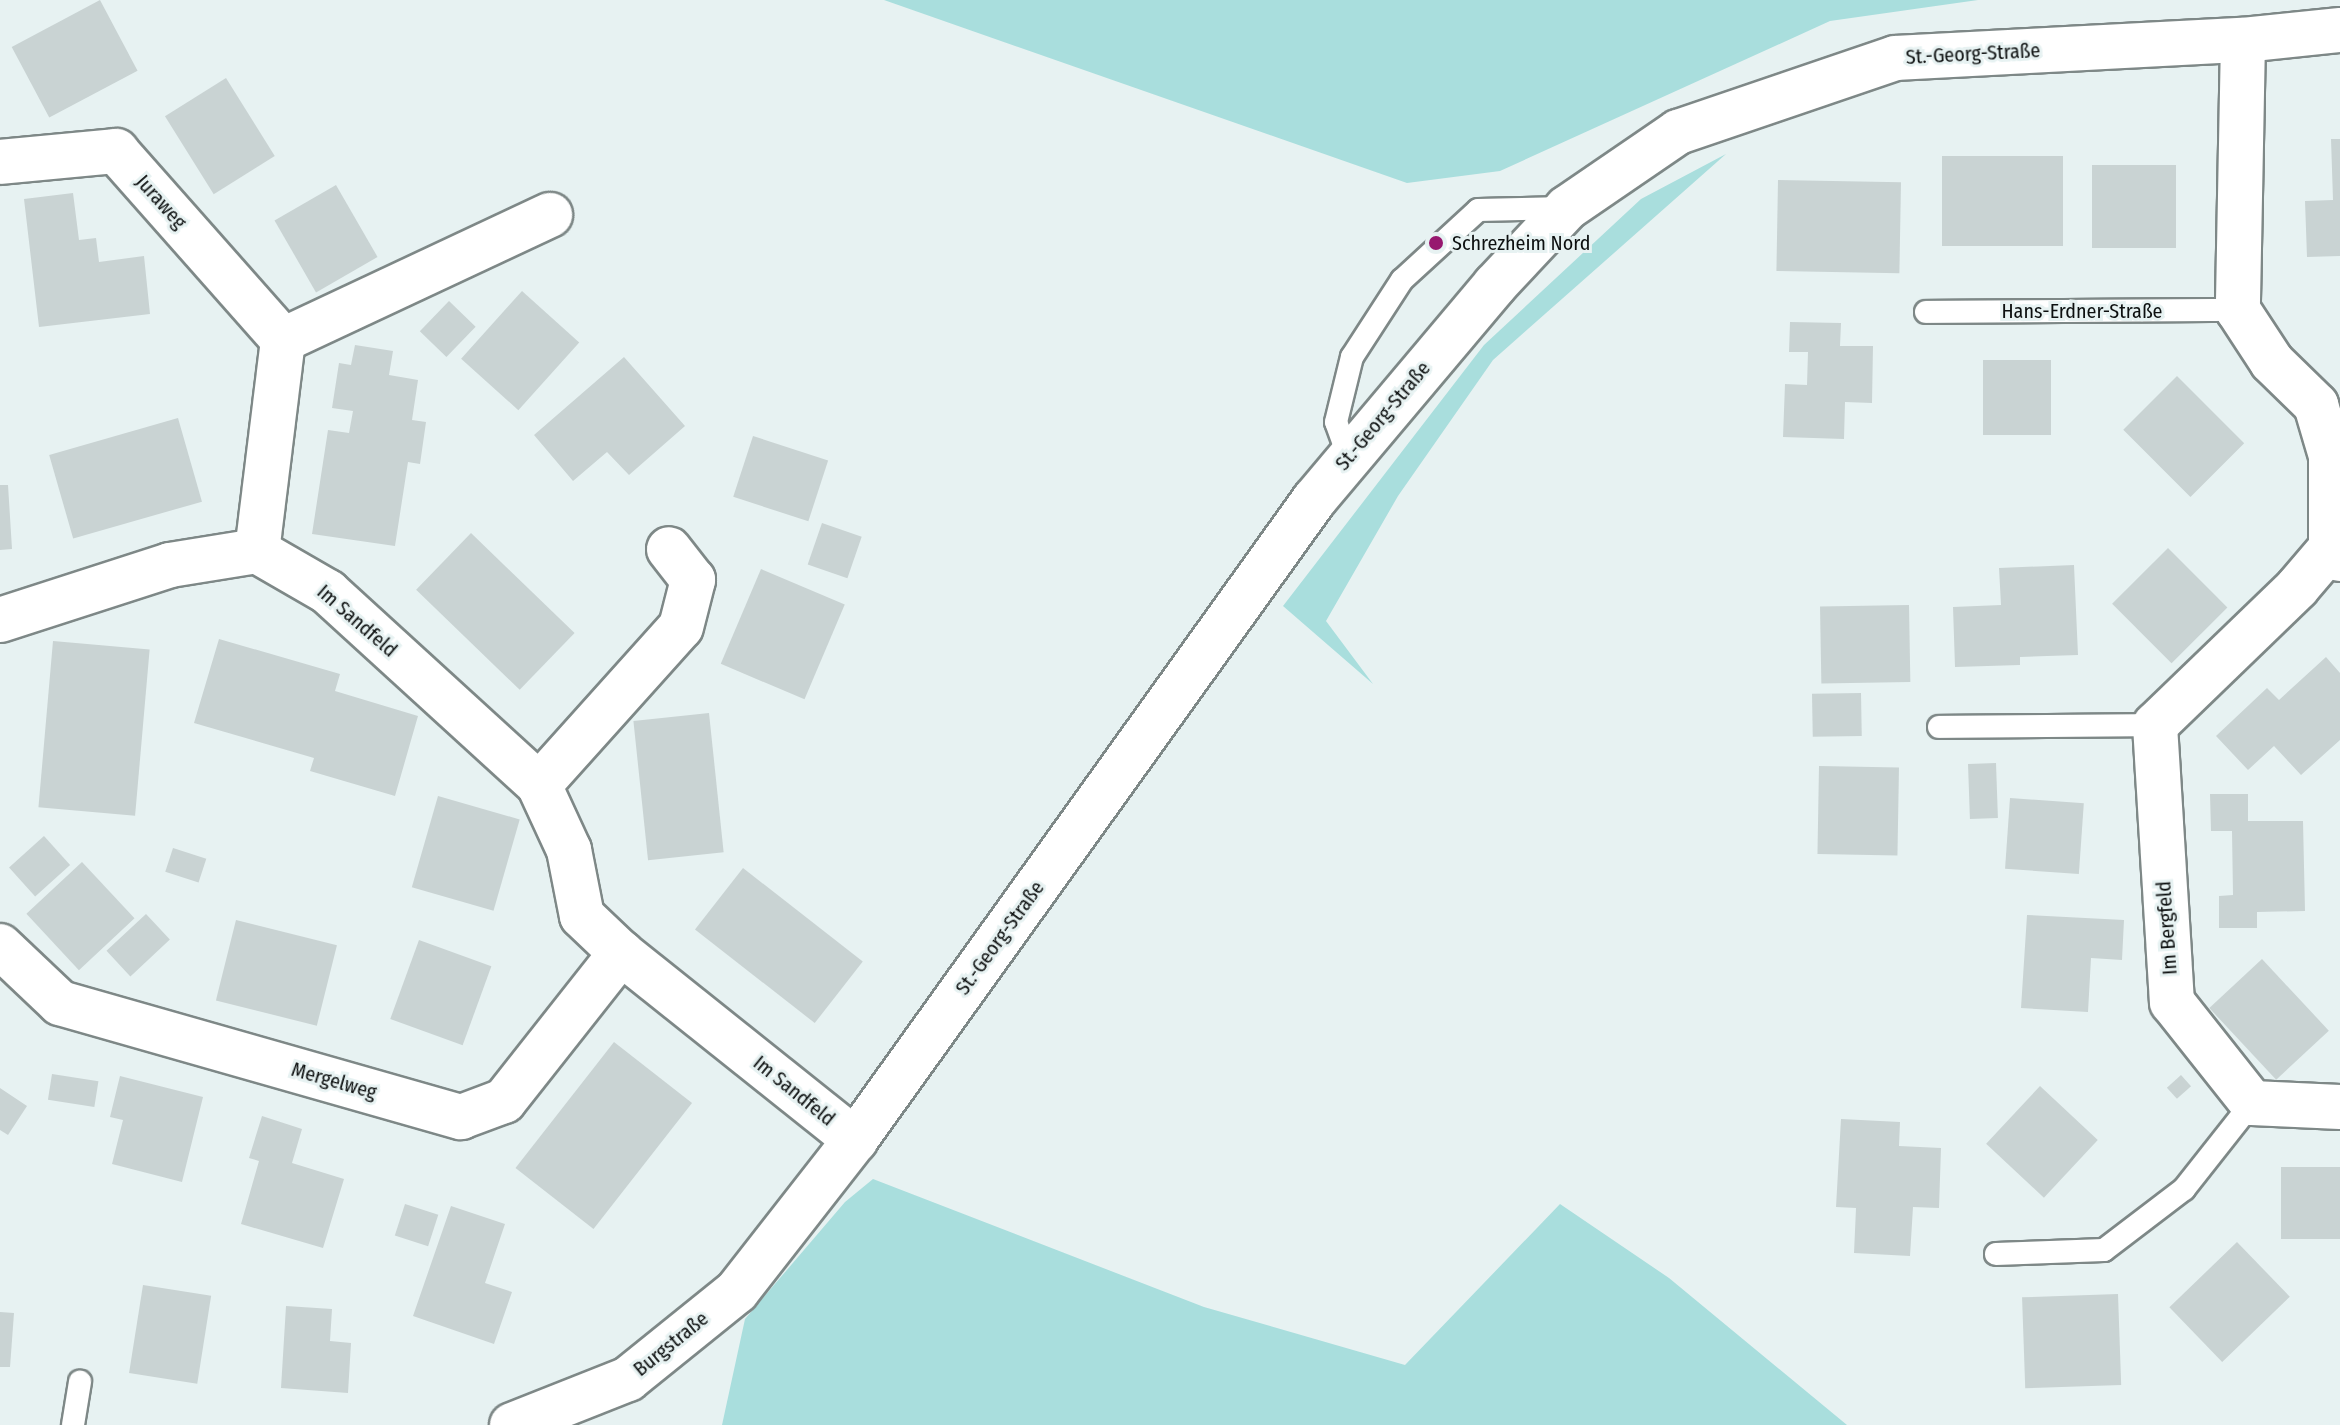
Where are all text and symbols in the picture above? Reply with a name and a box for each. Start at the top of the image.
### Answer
street label: St.-Georg-Straße [1905,38,2041,70]
street label: Juraweg [131,170,191,234]
place label: Schrezheim Nord [1452,231,1590,255]
marker: Schrezheim Nord [1427,234,1445,252]
street label: Hans-Erdner-Straße [2001,299,2163,323]
street label: St.-Georg-Straße [1331,357,1435,475]
street label: Im Sandfeld [312,580,402,662]
street label: St.-Georg-Straße [951,876,1049,1000]
street label: Im Bergfeld [2152,880,2182,976]
street label: Im Sandfeld [748,1051,840,1131]
street label: Mergelweg [289,1057,379,1105]
street label: Burgstraße [629,1307,713,1381]

